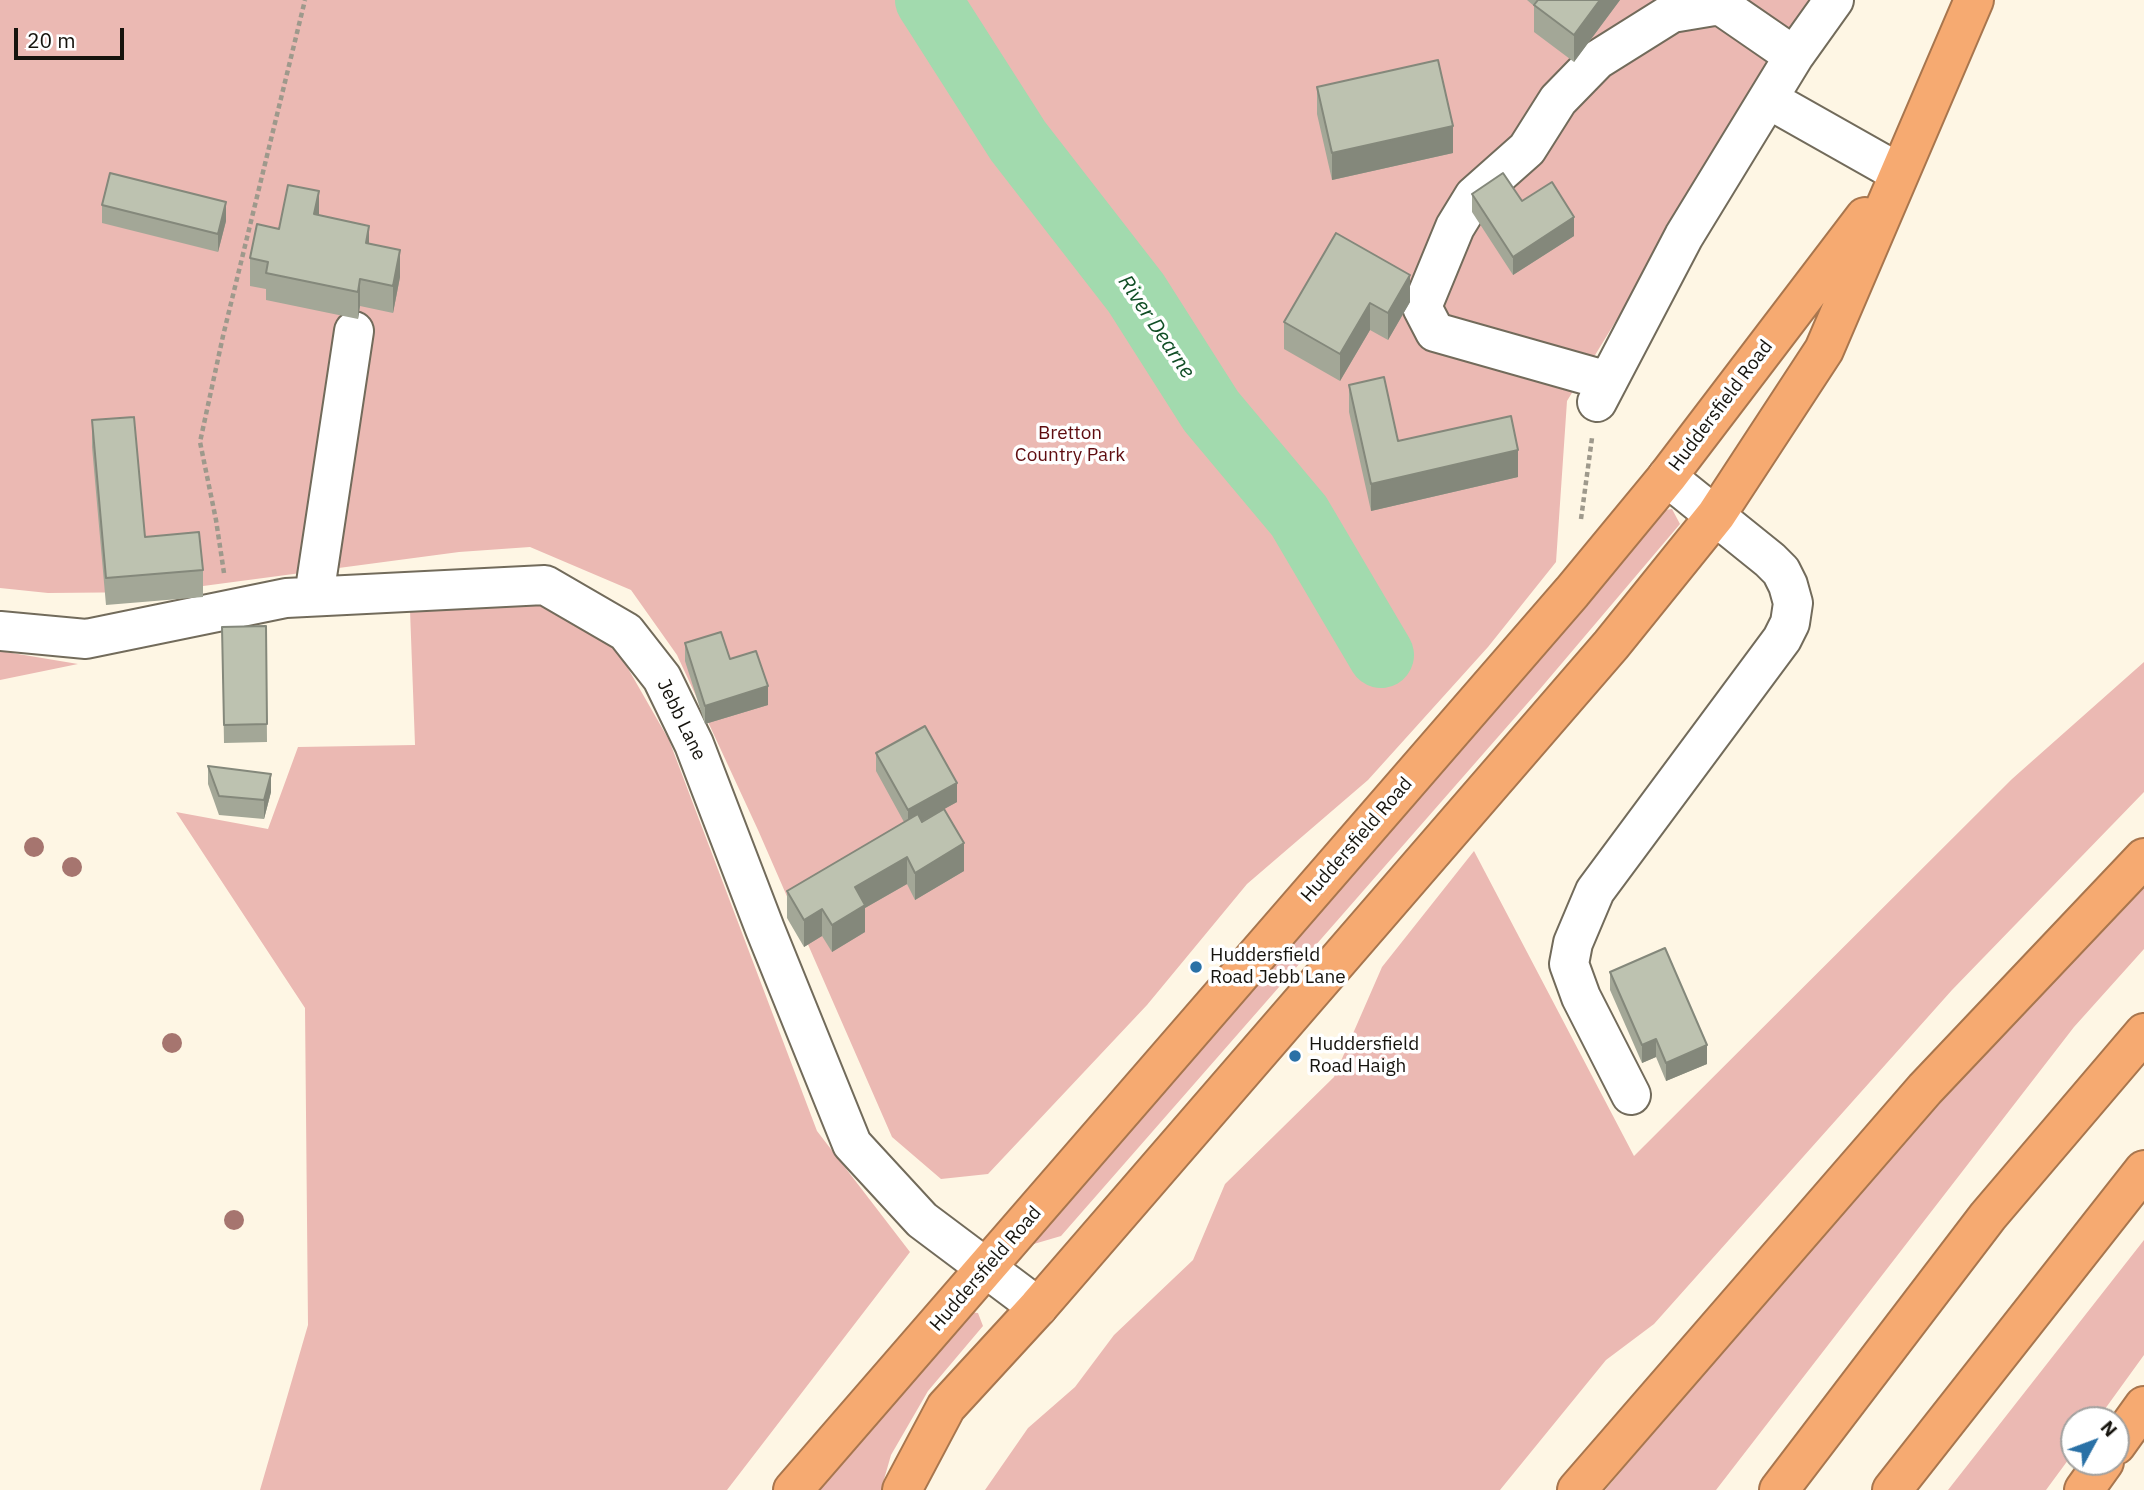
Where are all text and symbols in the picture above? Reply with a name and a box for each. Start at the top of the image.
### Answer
scale bar [18,14,128,58]
text: 20 m [27,26,76,54]
water label: River Dearne [1112,271,1200,383]
street label: Huddersfield Road [1664,336,1778,476]
park label: Bretton Country Park [1015,423,1125,467]
street label: Jebb Lane [652,676,710,764]
street label: Huddersfield Road [1296,773,1418,907]
place label: Huddersfield Road Jebb Lane [1210,945,1346,989]
marker: Huddersfield Road Jebb Lane [1188,959,1204,975]
place label: Huddersfield Road Haigh [1309,1034,1419,1078]
marker: Huddersfield Road Haigh [1287,1048,1303,1064]
street label: Huddersfield Road [925,1202,1047,1336]
north arrow [2060,1406,2130,1476]
text: N [2096,1415,2123,1442]

